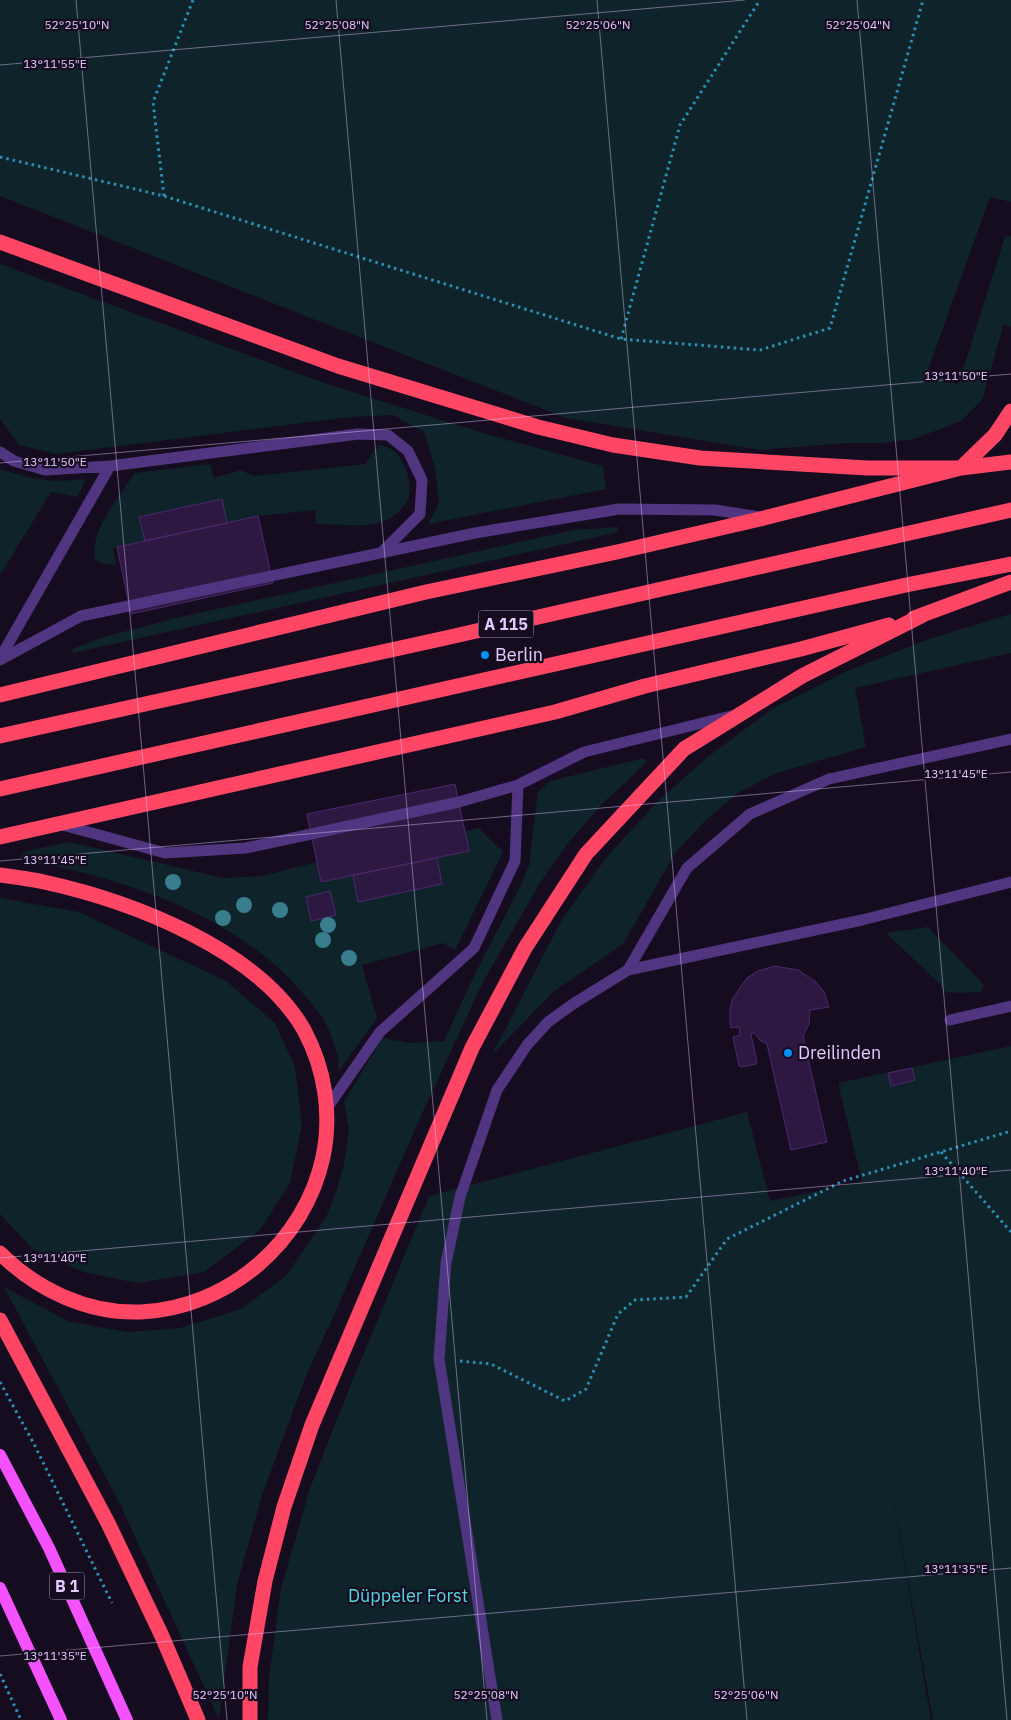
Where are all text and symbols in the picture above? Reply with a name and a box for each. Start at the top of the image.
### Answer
text: 52°25'10"N [44,17,110,32]
text: 52°25'08"N [304,17,370,32]
text: 52°25'06"N [565,17,631,32]
text: 52°25'04"N [825,17,891,32]
text: 13°11'55"E [23,56,87,71]
text: 13°11'50"E [924,368,988,383]
text: 13°11'50"E [23,454,87,469]
road number: A 115 [478,610,534,638]
place label: Berlin [495,643,543,666]
marker: Berlin [479,649,491,661]
text: 13°11'45"E [924,766,988,781]
text: 13°11'45"E [23,852,87,867]
place label: Dreilinden [798,1041,881,1064]
marker: Dreilinden [782,1047,794,1059]
text: 13°11'40"E [924,1163,988,1178]
text: 13°11'40"E [23,1250,87,1265]
text: 13°11'35"E [924,1561,988,1576]
road number: B 1 [50,1572,84,1600]
park label: Düppeler Forst [348,1584,468,1607]
text: 13°11'35"E [23,1648,87,1663]
text: 52°25'10"N [192,1687,258,1702]
text: 52°25'08"N [453,1687,519,1702]
text: 52°25'06"N [713,1687,779,1702]

